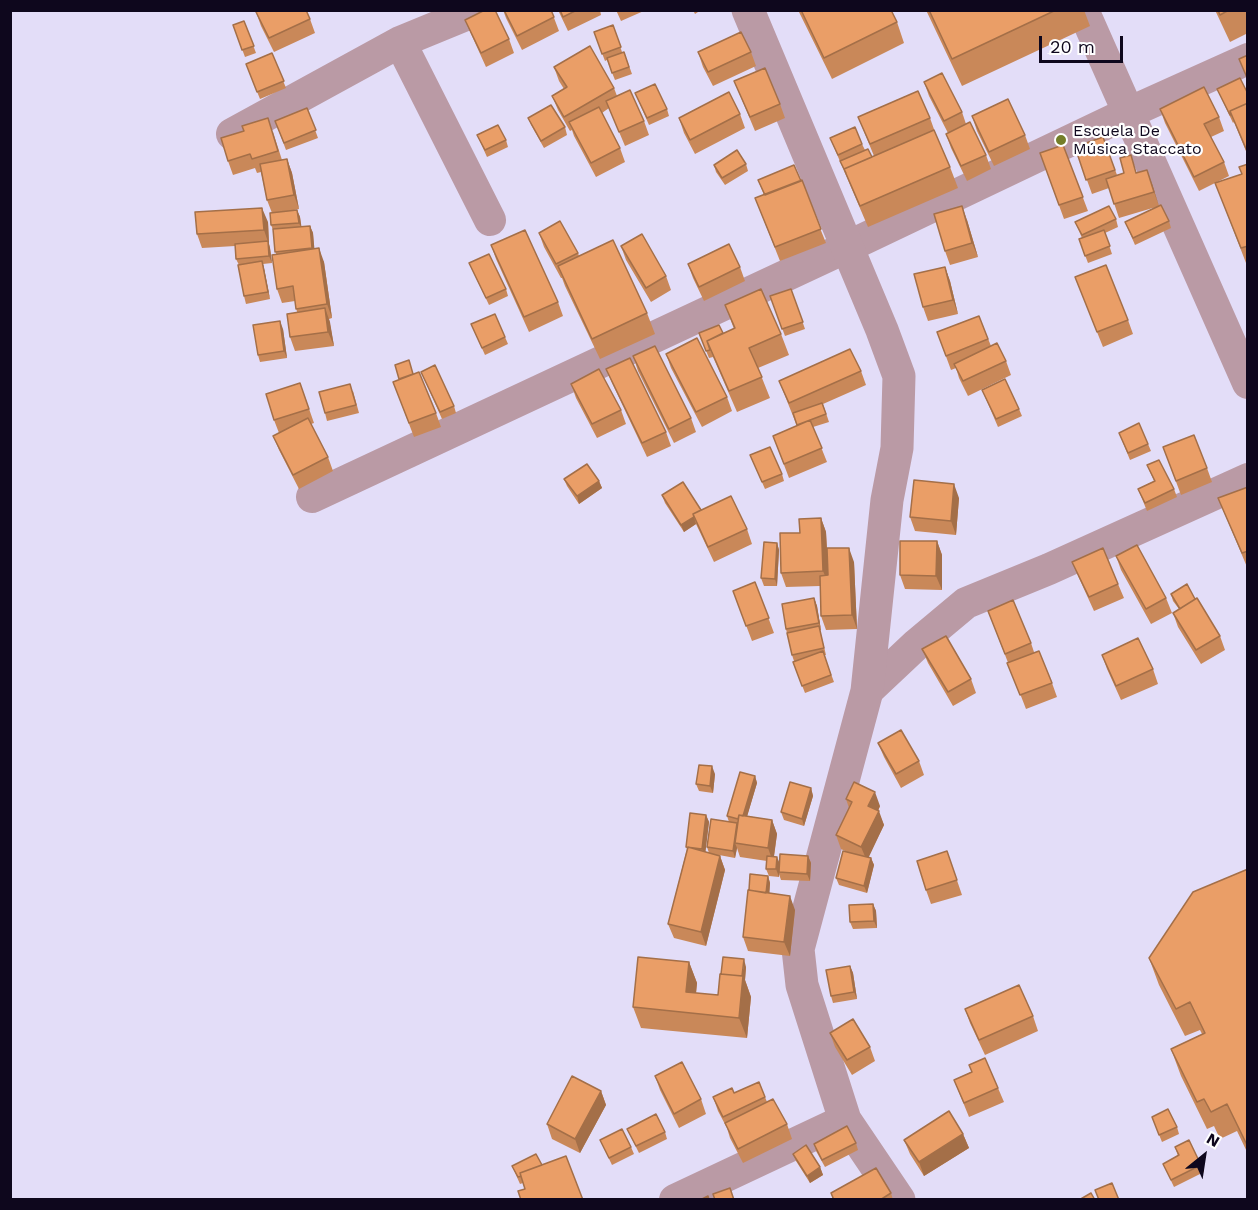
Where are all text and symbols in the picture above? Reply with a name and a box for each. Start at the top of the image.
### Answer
scale bar [1042,24,1126,62]
text: 20 m [1050,36,1095,57]
place label: Escuela De Música Staccato [1073,121,1202,159]
marker: Escuela De Música Staccato [1054,133,1068,147]
north arrow [1174,1126,1234,1186]
text: N [1203,1129,1223,1151]

